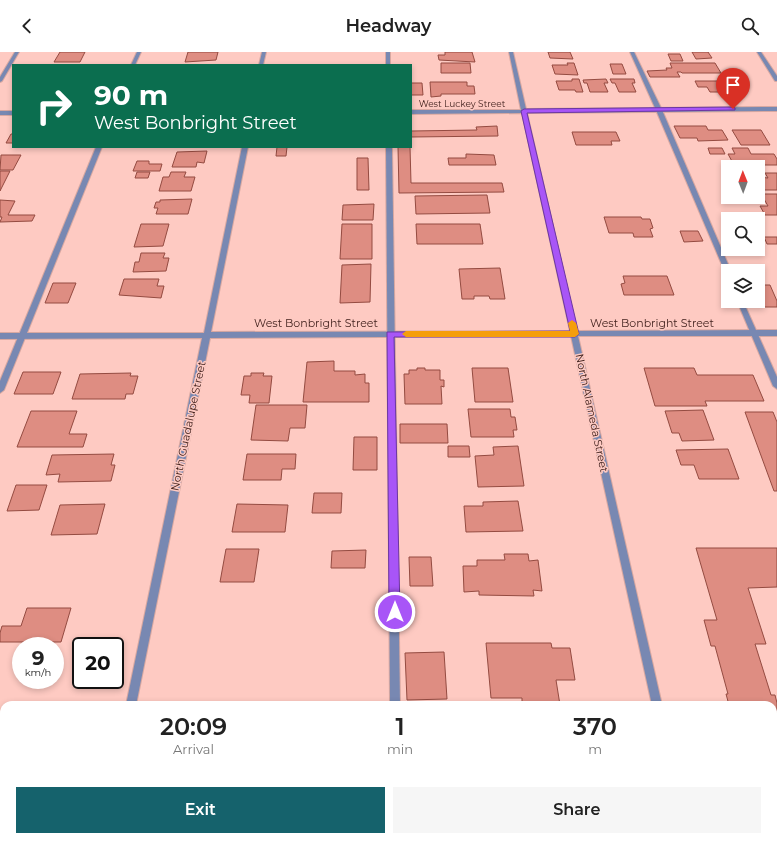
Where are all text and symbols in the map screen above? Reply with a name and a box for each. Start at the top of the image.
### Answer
icon: back [16,15,38,37]
text: Headway [345,15,432,37]
icon: search [739,15,761,37]
pin [716,68,750,109]
icon: arrive [722,74,744,96]
text: 90 m [94,78,168,112]
icon: right [28,80,80,132]
street label: West Luckey Street [419,98,506,109]
text: West Bonbright Street [94,112,297,134]
north arrow [721,160,765,204]
map controls [721,160,765,308]
button: search [721,212,765,256]
button: layers [721,264,765,308]
street label: West Bonbright Street [254,316,378,330]
street label: West Bonbright Street [590,316,714,330]
street label: North Alameda Street [573,352,612,474]
street label: North Guadalupe Street [167,359,209,492]
position arrow [374,591,416,633]
speed limit sign: 20 [72,637,124,689]
text: 9 [32,646,44,670]
text: km/h [25,666,51,679]
text: 20:09 [160,712,227,741]
text: 1 [395,712,405,741]
text: 370 [573,712,617,741]
text: Arrival [173,741,214,757]
text: min [387,741,413,757]
text: m [588,741,602,757]
button: Exit [16,787,385,833]
button: Share [393,787,761,833]

